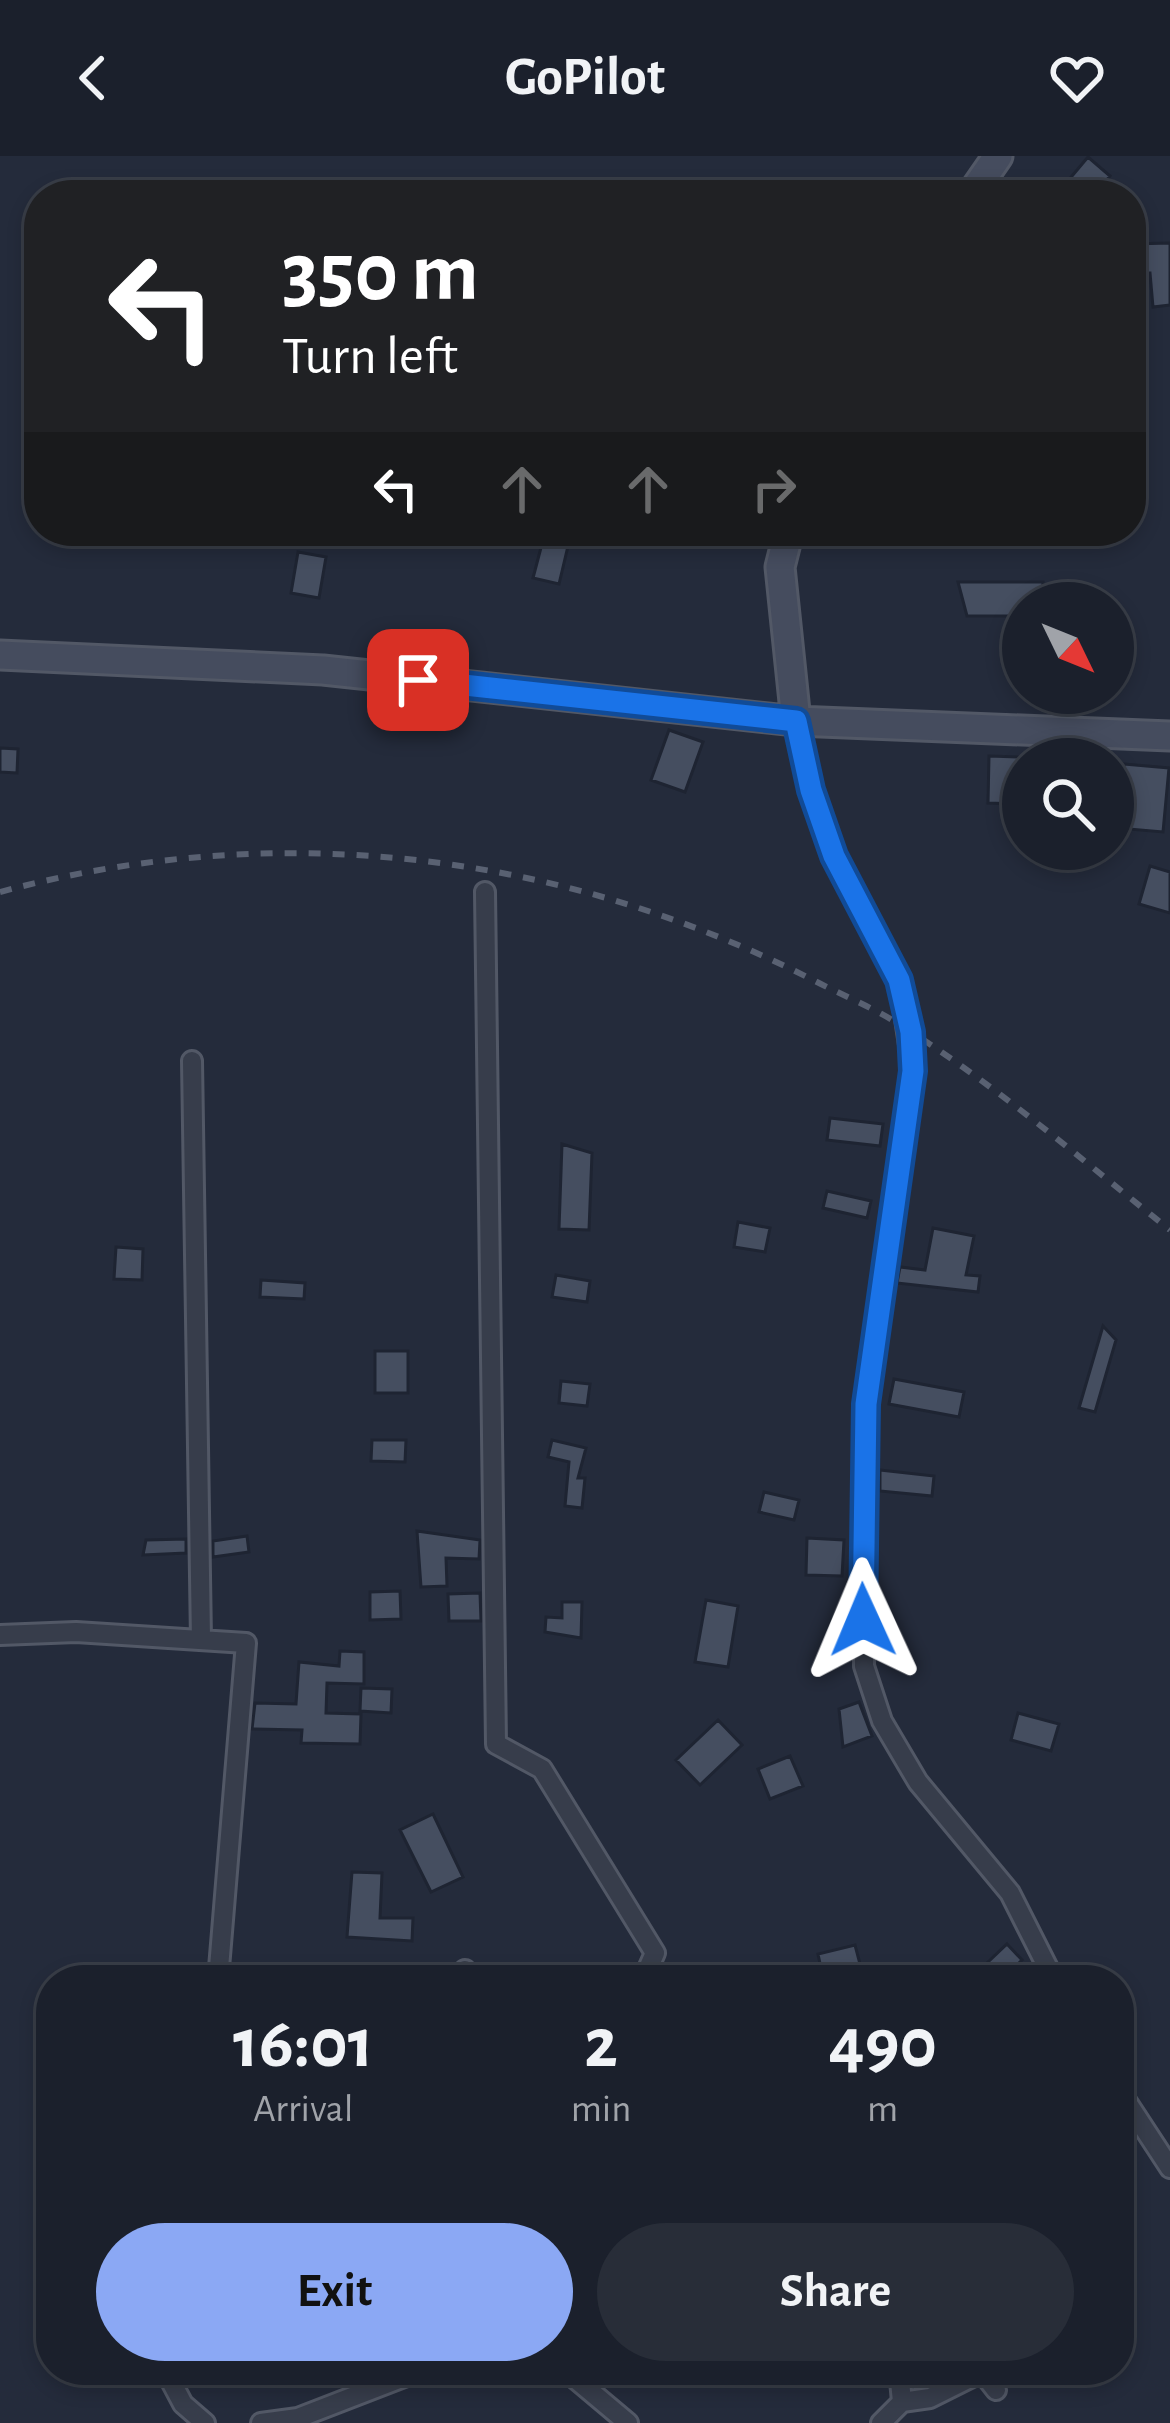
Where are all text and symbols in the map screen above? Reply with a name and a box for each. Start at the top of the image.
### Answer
icon: back [60,45,126,111]
icon: heart [1044,45,1110,111]
text: GoPilot [505,51,665,105]
icon: left [84,228,240,384]
text: 350 m [282,232,479,316]
text: Turn left [282,330,458,384]
icon: left [363,456,429,522]
icon: ahead [489,456,555,522]
icon: ahead [615,456,681,522]
icon: right [741,456,807,522]
north arrow [1002,582,1134,714]
map controls [1002,582,1134,870]
pin [367,629,469,731]
icon: arrive [385,647,451,713]
button: search [1002,738,1134,870]
position arrow [800,1557,926,1683]
text: 16:01 [233,2008,374,2080]
text: 2 [584,2008,618,2080]
text: 490 [828,2008,937,2080]
text: Arrival [253,2090,353,2129]
text: min [571,2090,631,2129]
text: m [867,2090,898,2129]
button: Exit [96,2223,573,2361]
button: Share [597,2223,1074,2361]

